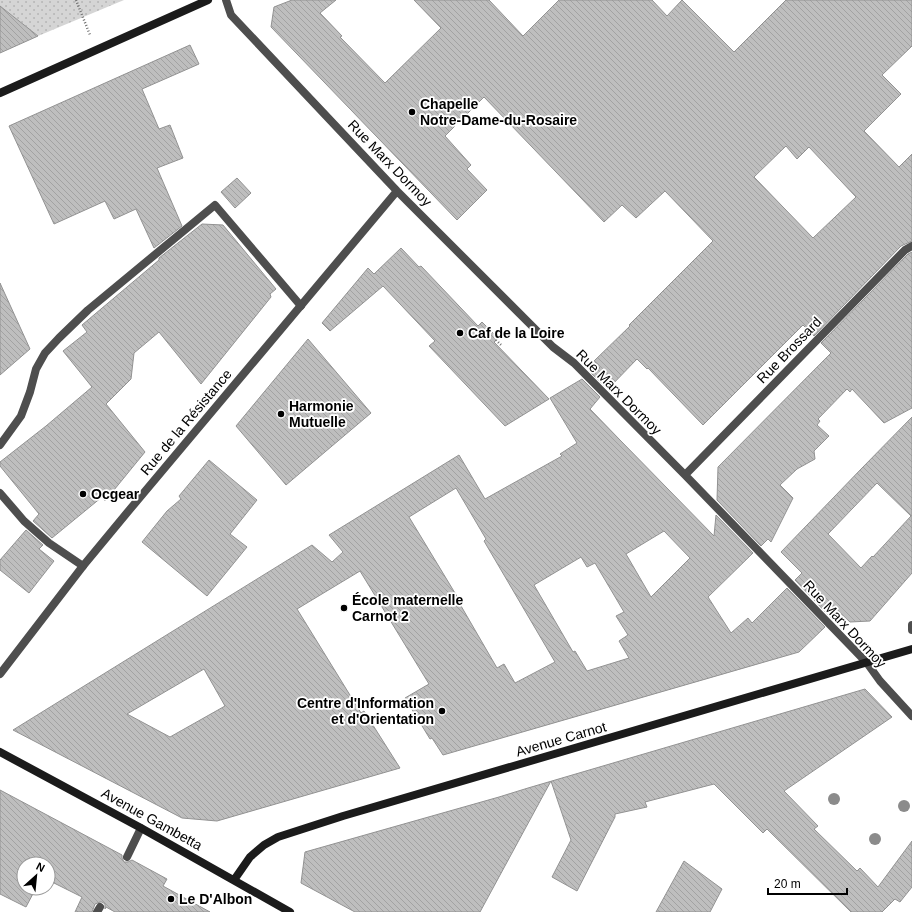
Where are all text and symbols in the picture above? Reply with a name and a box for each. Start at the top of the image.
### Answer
place label: Chapelle Notre-Dame-du-Rosaire [420,96,577,128]
marker: Chapelle Notre-Dame-du-Rosaire [407,107,417,117]
street label: Rue Marx Dormoy [345,117,435,209]
street label: Rue Brossard [754,314,824,386]
place label: Caf de la Loire [468,325,565,341]
marker: Caf de la Loire [455,328,465,338]
street label: Rue Marx Dormoy [573,346,665,438]
street label: Rue de la Résistance [137,366,235,478]
place label: Harmonie Mutuelle [289,398,354,430]
marker: Harmonie Mutuelle [276,409,286,419]
place label: Ocgear [91,486,140,502]
marker: Ocgear [78,489,88,499]
street label: Rue Marx Dormoy [800,577,890,671]
place label: École maternelle Carnot 2 [352,592,463,624]
marker: École maternelle Carnot 2 [339,603,349,613]
place label: Centre d'Information et d'Orientation [297,695,434,727]
marker: Centre d'Information et d'Orientation [437,706,447,716]
street label: Avenue Carnot [514,718,608,760]
street label: Avenue Gambetta [99,785,205,853]
north arrow [16,856,56,896]
text: N [34,860,47,874]
scale bar [768,870,847,896]
text: 20 m [774,877,801,891]
place label: Le D'Albon [179,891,252,907]
marker: Le D'Albon [166,894,176,904]

